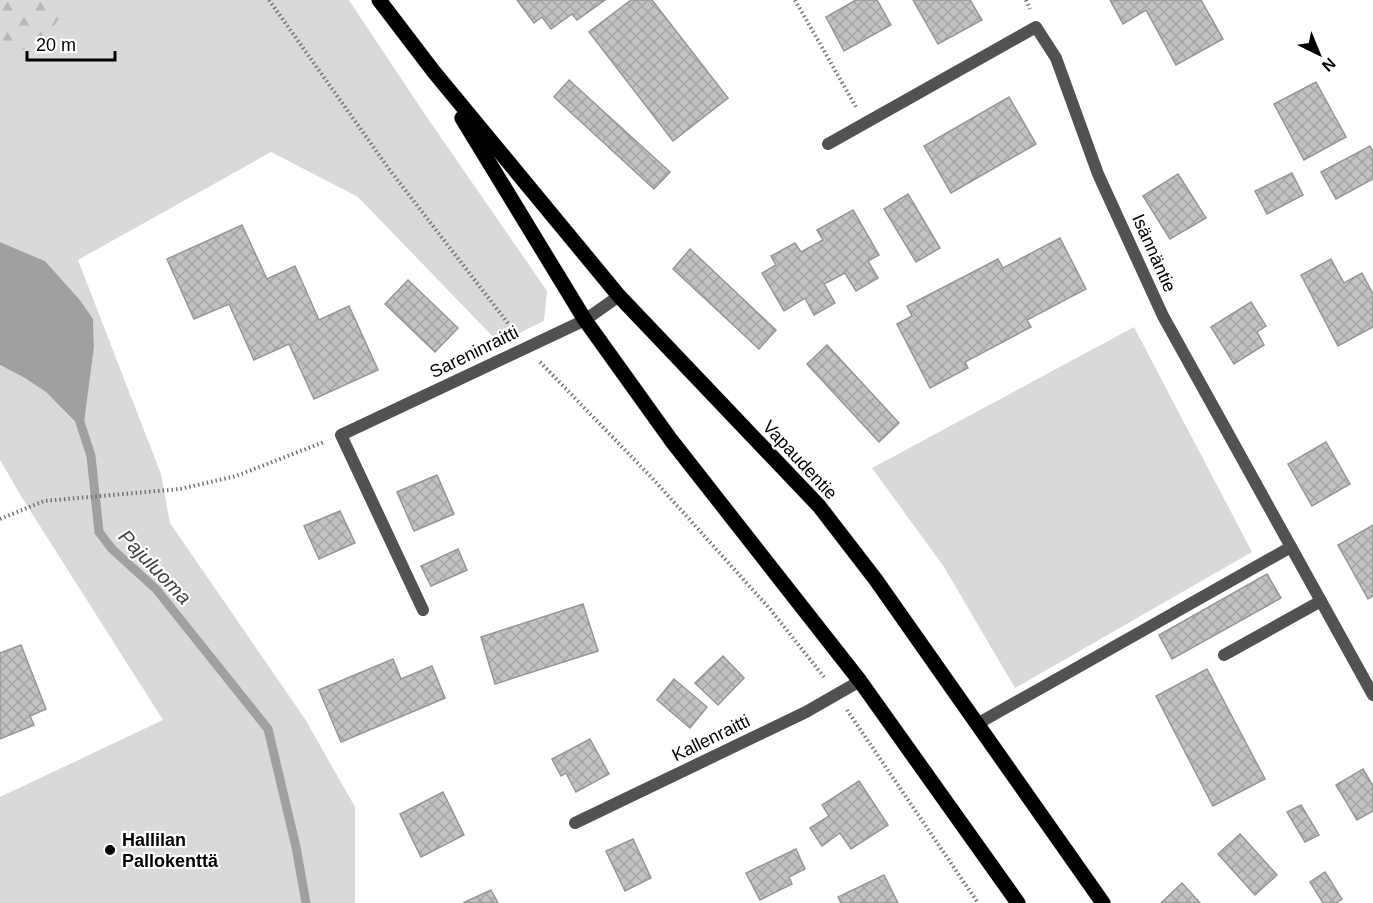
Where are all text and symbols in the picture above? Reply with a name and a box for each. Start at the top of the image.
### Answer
scale bar [27,24,116,62]
north arrow [1289,24,1349,84]
text: 20 m [36,35,76,55]
text: N [1319,54,1339,75]
street label: Isännäntie [1128,211,1180,295]
street label: Sareninraitti [426,322,522,382]
street label: Vapaudentie [759,417,841,503]
water label: Pajuluoma [114,525,196,609]
street label: Kallenraitti [669,711,753,765]
place label: Hallilan Pallokenttä [122,830,219,871]
marker: Hallilan Pallokenttä [103,843,117,857]

